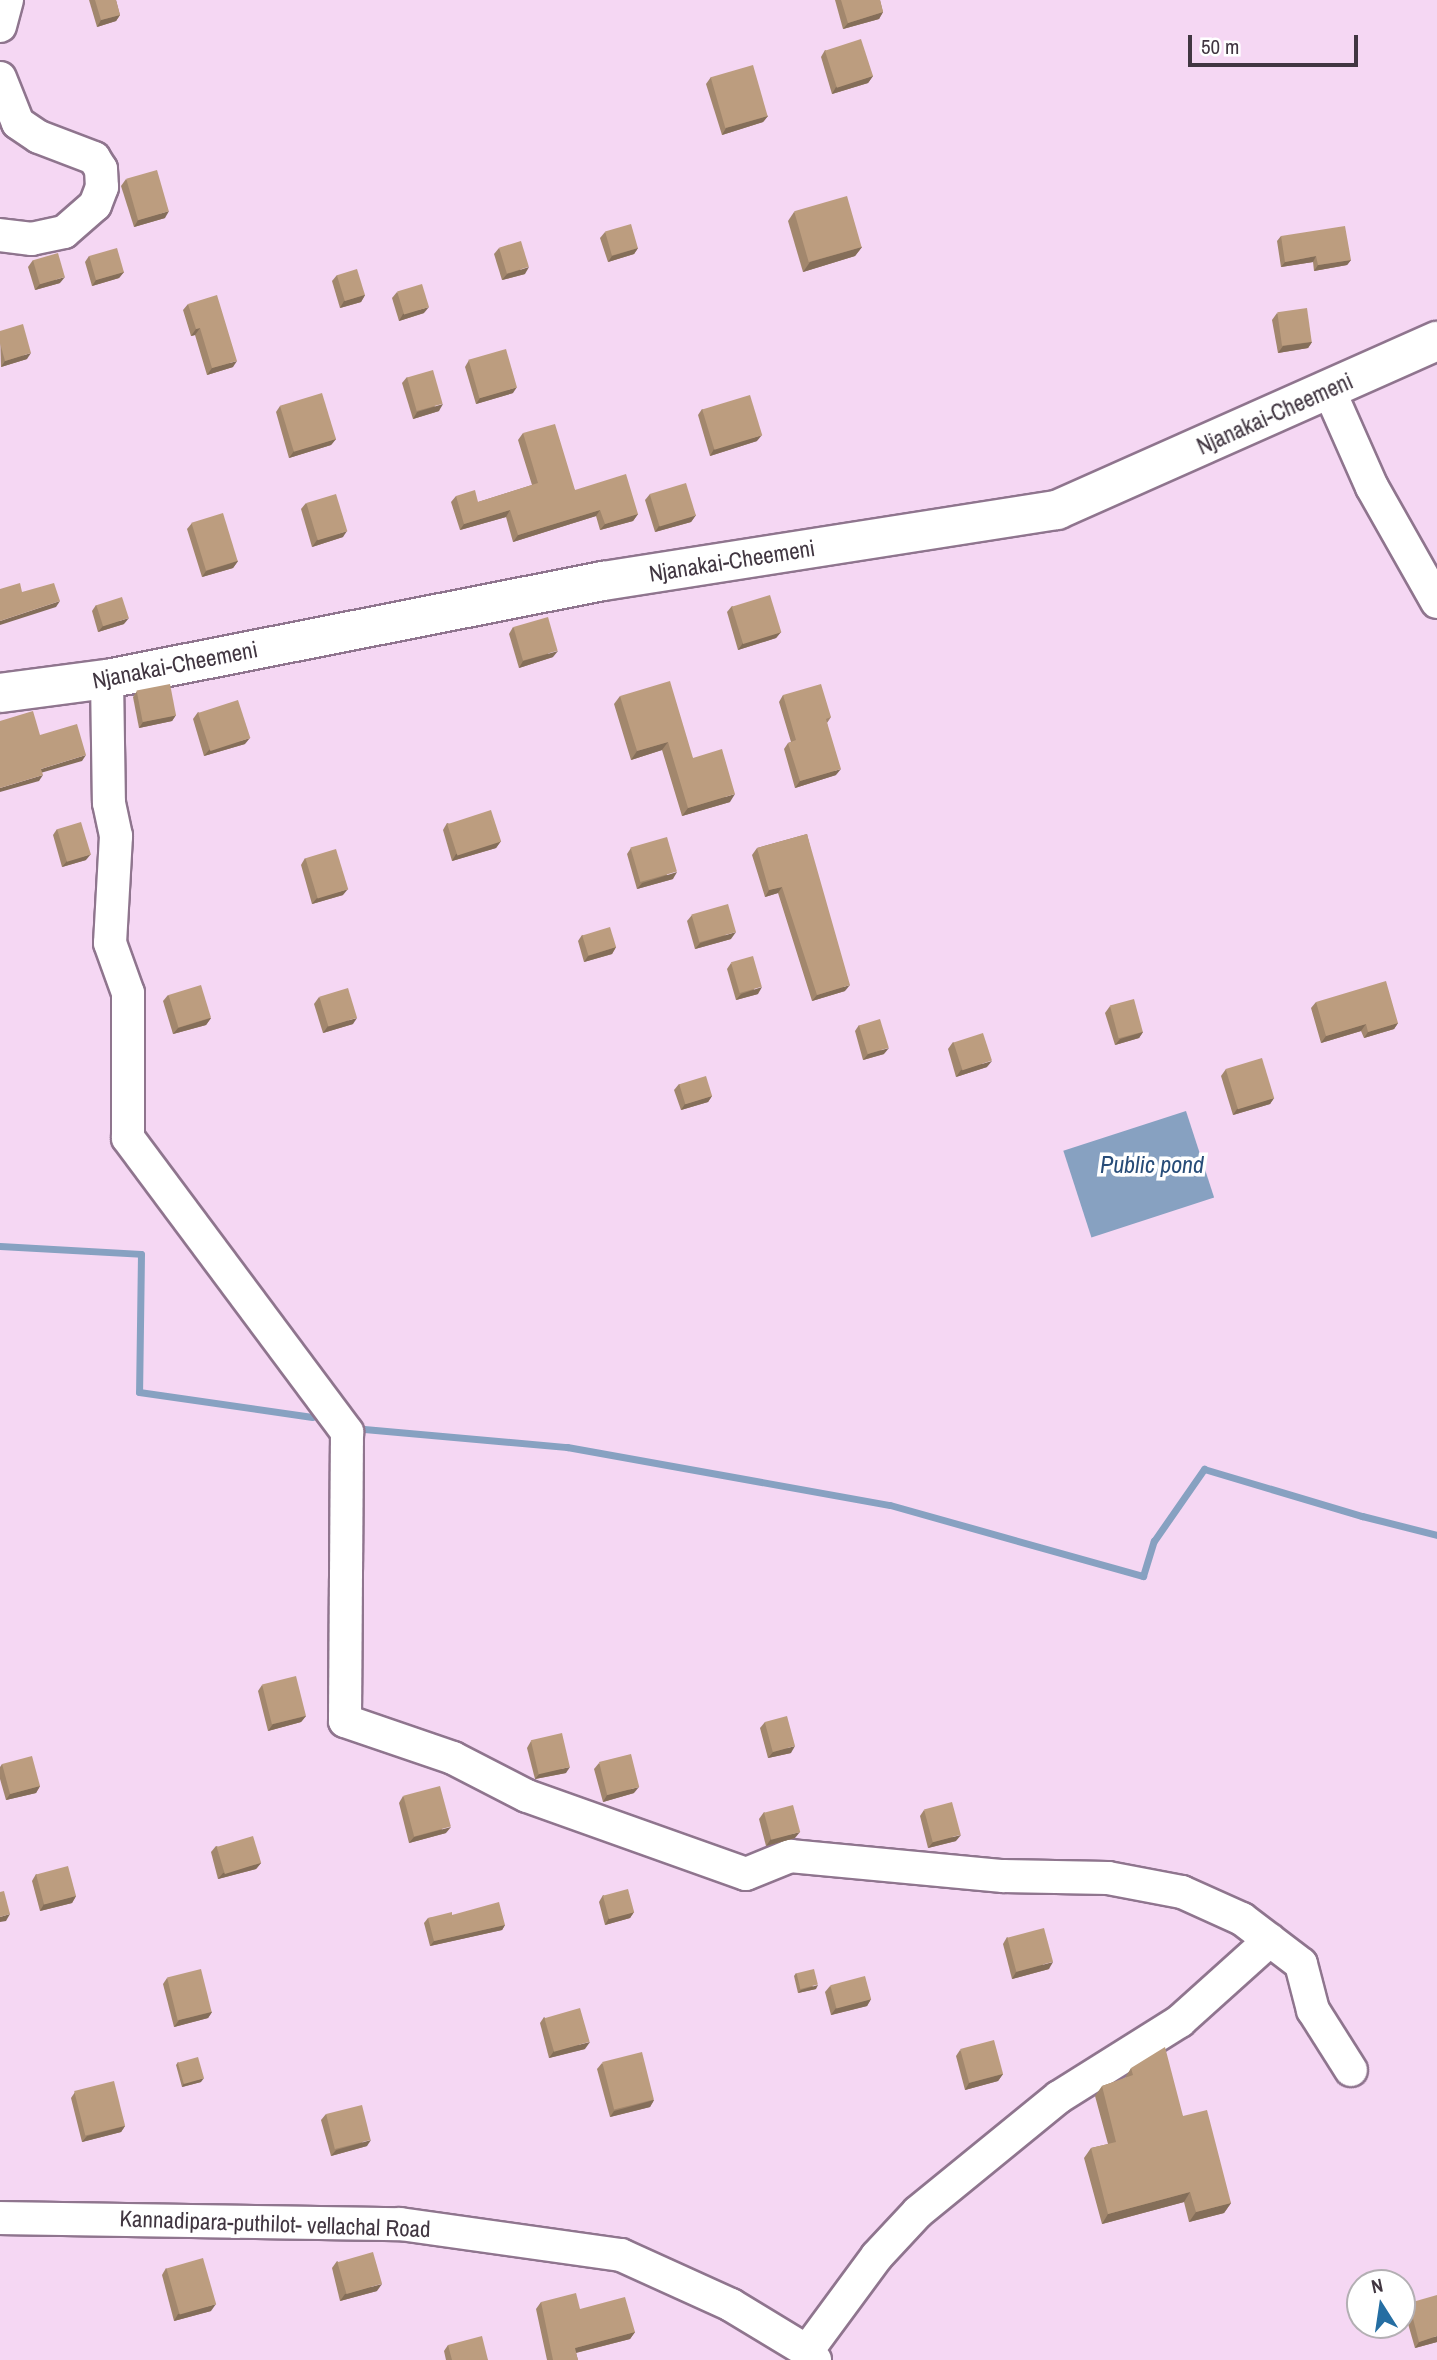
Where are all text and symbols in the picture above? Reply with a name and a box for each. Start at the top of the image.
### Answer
scale bar [1192,21,1362,65]
text: 50 m [1201,32,1239,61]
street label: Njanakai-Cheemeni [1193,367,1357,461]
street label: Njanakai-Cheemeni [647,534,817,588]
street label: Njanakai-Cheemeni [90,635,260,695]
water label: Public pond [1100,1151,1204,1179]
street label: Kannadipara-puthilot- vellachal Road [119,2205,431,2243]
north arrow [1346,2269,1416,2339]
text: N [1369,2272,1385,2299]

